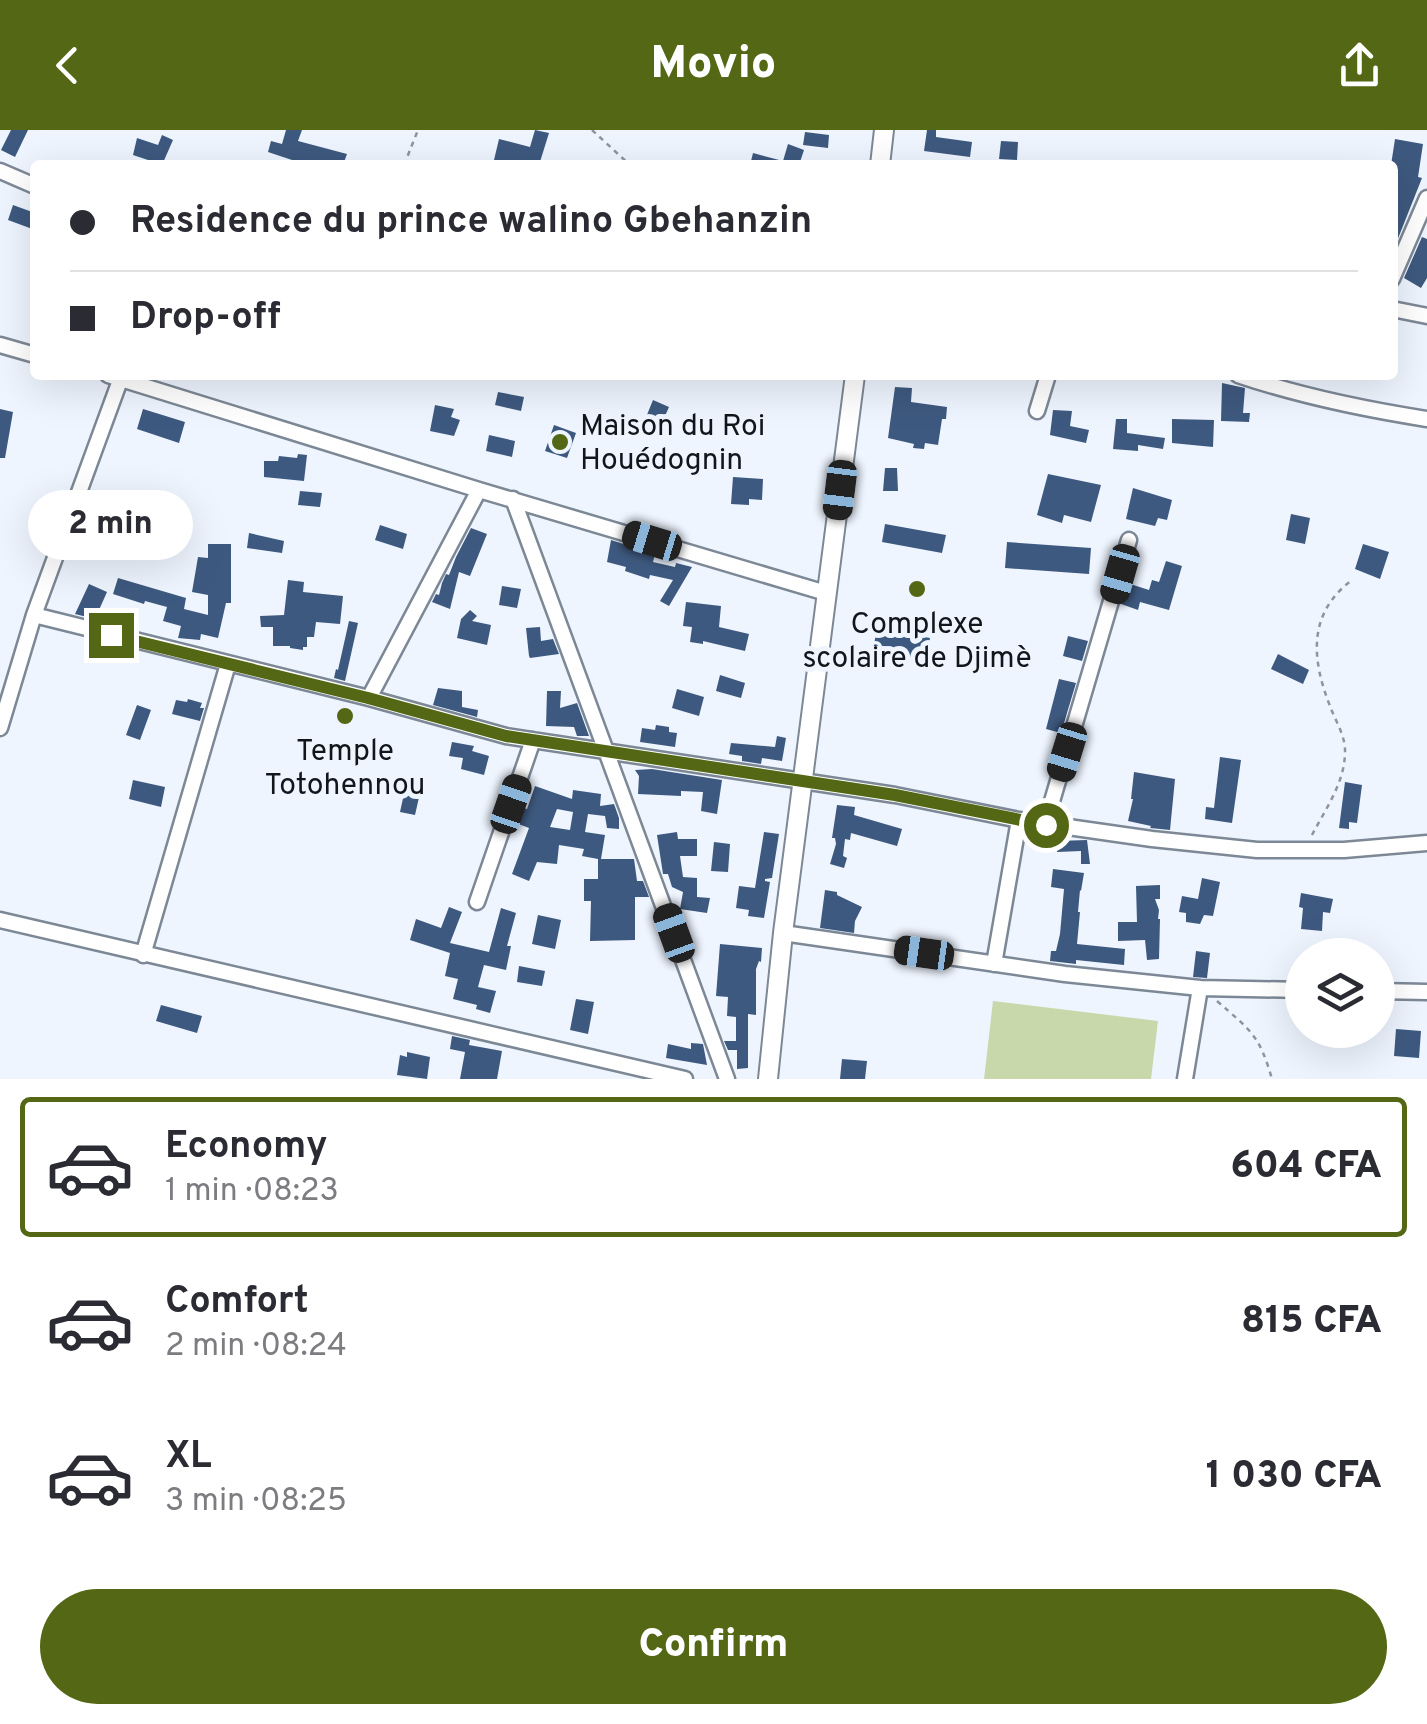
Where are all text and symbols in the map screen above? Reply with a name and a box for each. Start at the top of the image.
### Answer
text: Movio [651,37,776,94]
icon: back [40,38,95,93]
icon: share [1332,38,1387,93]
text: Residence du prince walino Gbehanzin [130,198,812,247]
text: Drop-off [130,294,281,343]
place label: Maison du Roi Houédognin [580,409,765,480]
marker: Maison du Roi Houédognin [549,431,571,453]
car [821,458,859,522]
callout: 2 min [28,490,194,560]
text: 2 min [68,505,153,545]
car [619,518,685,564]
car [1097,541,1143,607]
marker: Complexe scolaire de Djimè [906,578,928,600]
place label: Complexe scolaire de Djimè [802,607,1032,678]
route end [89,613,134,658]
marker: Temple Totohennou [334,705,356,727]
car [1044,719,1090,785]
place label: Temple Totohennou [264,734,426,805]
car [487,771,535,837]
route start [1024,803,1069,848]
car [650,900,698,966]
car [892,934,956,972]
map controls [1285,938,1395,1048]
button: layers [1285,938,1395,1048]
icon: car [45,1122,135,1212]
text: Economy [165,1123,327,1172]
text: 604 CFA [1230,1143,1382,1192]
text: 1 min · 08:23 [165,1172,339,1212]
icon: car [45,1277,135,1367]
text: Comfort [165,1278,309,1327]
text: 815 CFA [1241,1298,1382,1347]
text: 2 min · 08:24 [165,1327,347,1367]
icon: car [45,1432,135,1522]
text: XL [165,1433,212,1482]
text: 1 030 CFA [1206,1453,1382,1502]
text: 3 min · 08:25 [165,1482,347,1522]
button: Confirm [40,1589,1387,1704]

